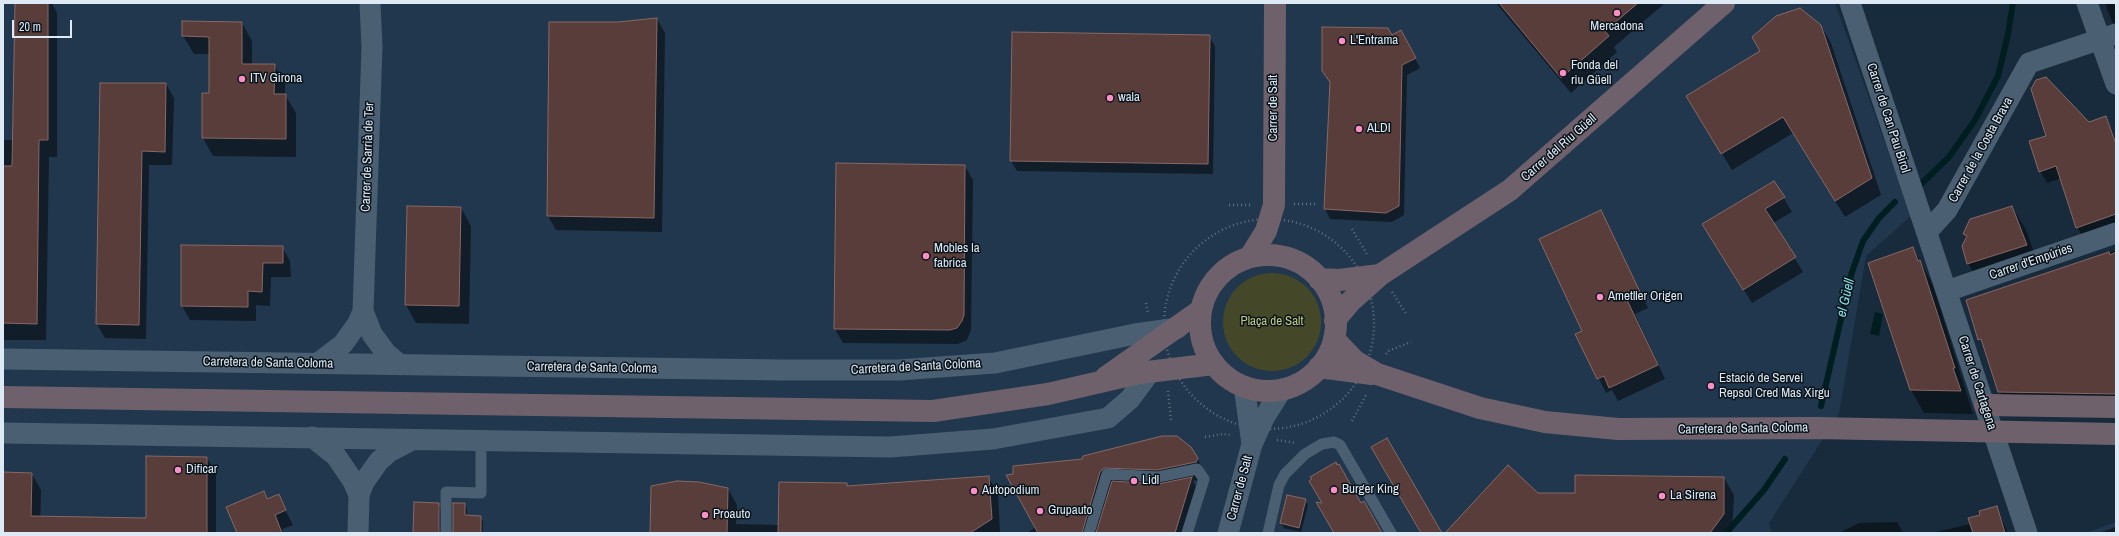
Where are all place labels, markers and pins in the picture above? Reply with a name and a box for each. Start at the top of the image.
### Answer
marker: Mercadona [1612,8,1622,18]
place label: Mercadona [1590,19,1644,35]
place label: L'Entrama [1350,33,1398,49]
marker: L'Entrama [1337,36,1347,46]
place label: Fonda del riu Güell [1571,58,1618,89]
marker: Fonda del riu Güell [1558,68,1568,78]
place label: ITV Girona [250,71,302,87]
marker: ITV Girona [237,74,247,84]
place label: wala [1118,90,1140,106]
marker: wala [1105,93,1115,103]
place label: ALDI [1367,121,1391,137]
marker: ALDI [1354,124,1364,134]
place label: Mobles la fabrica [934,241,980,272]
marker: Mobles la fabrica [921,251,931,261]
place label: Ametller Origen [1608,289,1683,305]
marker: Ametller Origen [1595,292,1605,302]
place label: Estació de Servei Repsol Cred Mas Xirgu [1719,371,1830,402]
marker: Estació de Servei Repsol Cred Mas Xirgu [1706,381,1716,391]
place label: Dificar [186,462,217,478]
marker: Dificar [173,465,183,475]
place label: Lidl [1142,473,1159,489]
marker: Lidl [1129,476,1139,486]
place label: Burger King [1342,482,1399,498]
place label: Autopodium [982,483,1039,499]
marker: Burger King [1329,485,1339,495]
marker: Autopodium [969,486,979,496]
place label: La Sirena [1670,488,1716,504]
marker: La Sirena [1657,491,1667,501]
place label: Grupauto [1048,503,1092,519]
marker: Grupauto [1035,506,1045,516]
place label: Proauto [713,507,750,523]
marker: Proauto [700,510,710,520]

